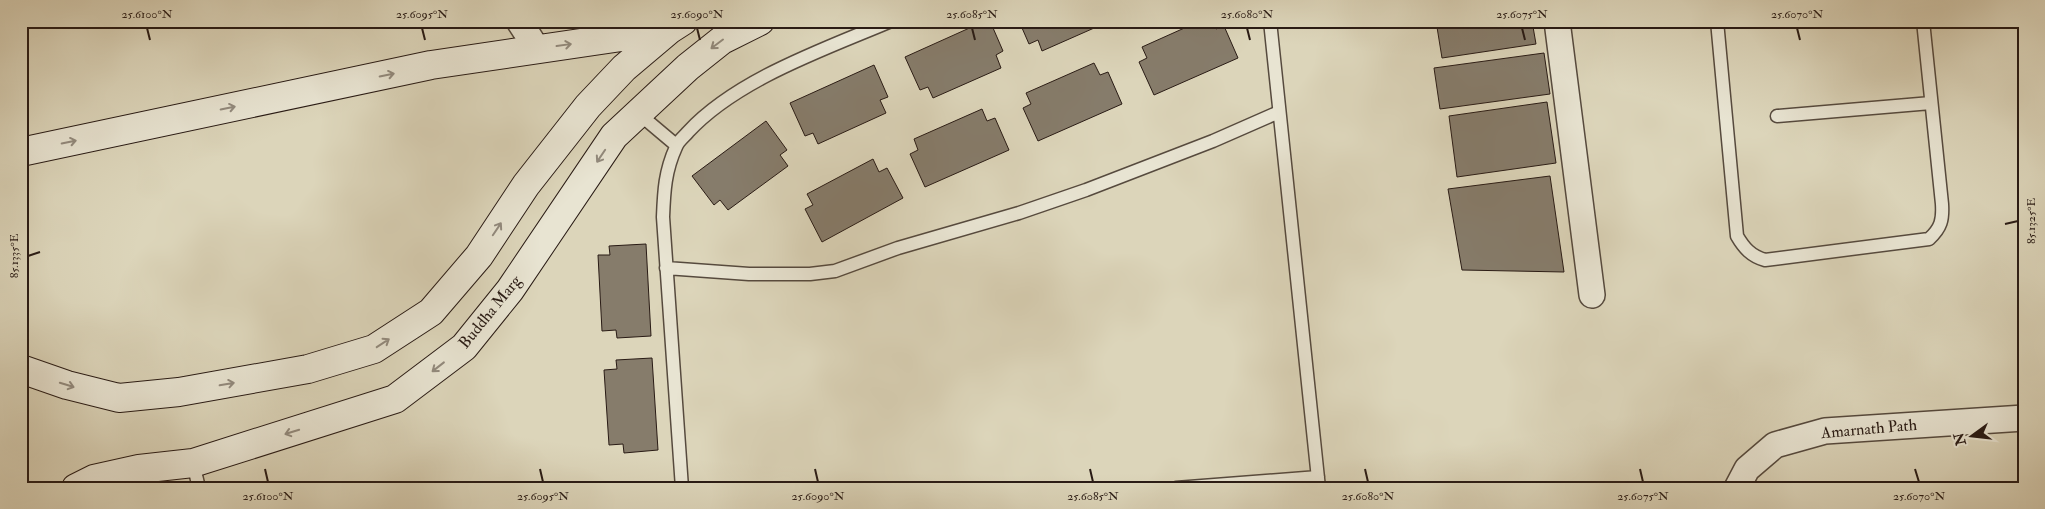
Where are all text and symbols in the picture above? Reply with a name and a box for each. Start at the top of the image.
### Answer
text: 25.6100°N [122,7,173,22]
text: 25.6095°N [396,7,448,22]
text: 25.6090°N [671,7,724,22]
text: 25.6085°N [946,7,998,22]
text: 25.6080°N [1221,7,1273,22]
text: 25.6075°N [1496,7,1548,22]
text: 25.6070°N [1771,7,1823,22]
one-way arrow [710,39,724,49]
one-way arrow [556,40,572,50]
one-way arrow [378,69,394,79]
one-way arrow [219,103,235,112]
one-way arrow [61,137,77,146]
one-way arrow [595,149,606,163]
text: 85.1325°E [2024,198,2039,244]
one-way arrow [492,223,502,237]
text: 85.1335°E [7,233,22,278]
street label: Buddha Marg [454,270,526,353]
one-way arrow [376,338,390,348]
one-way arrow [432,361,445,372]
one-way arrow [219,378,235,388]
one-way arrow [59,380,75,390]
north arrow [1948,412,1998,462]
street label: Amarnath Path [1819,415,1918,443]
one-way arrow [284,427,300,437]
text: N [1950,431,1970,448]
text: 25.6100°N [243,489,294,504]
text: 25.6095°N [517,489,569,504]
text: 25.6090°N [792,489,845,504]
text: 25.6085°N [1067,489,1119,504]
text: 25.6080°N [1342,489,1394,504]
text: 25.6075°N [1617,489,1669,504]
text: 25.6070°N [1893,489,1945,504]

